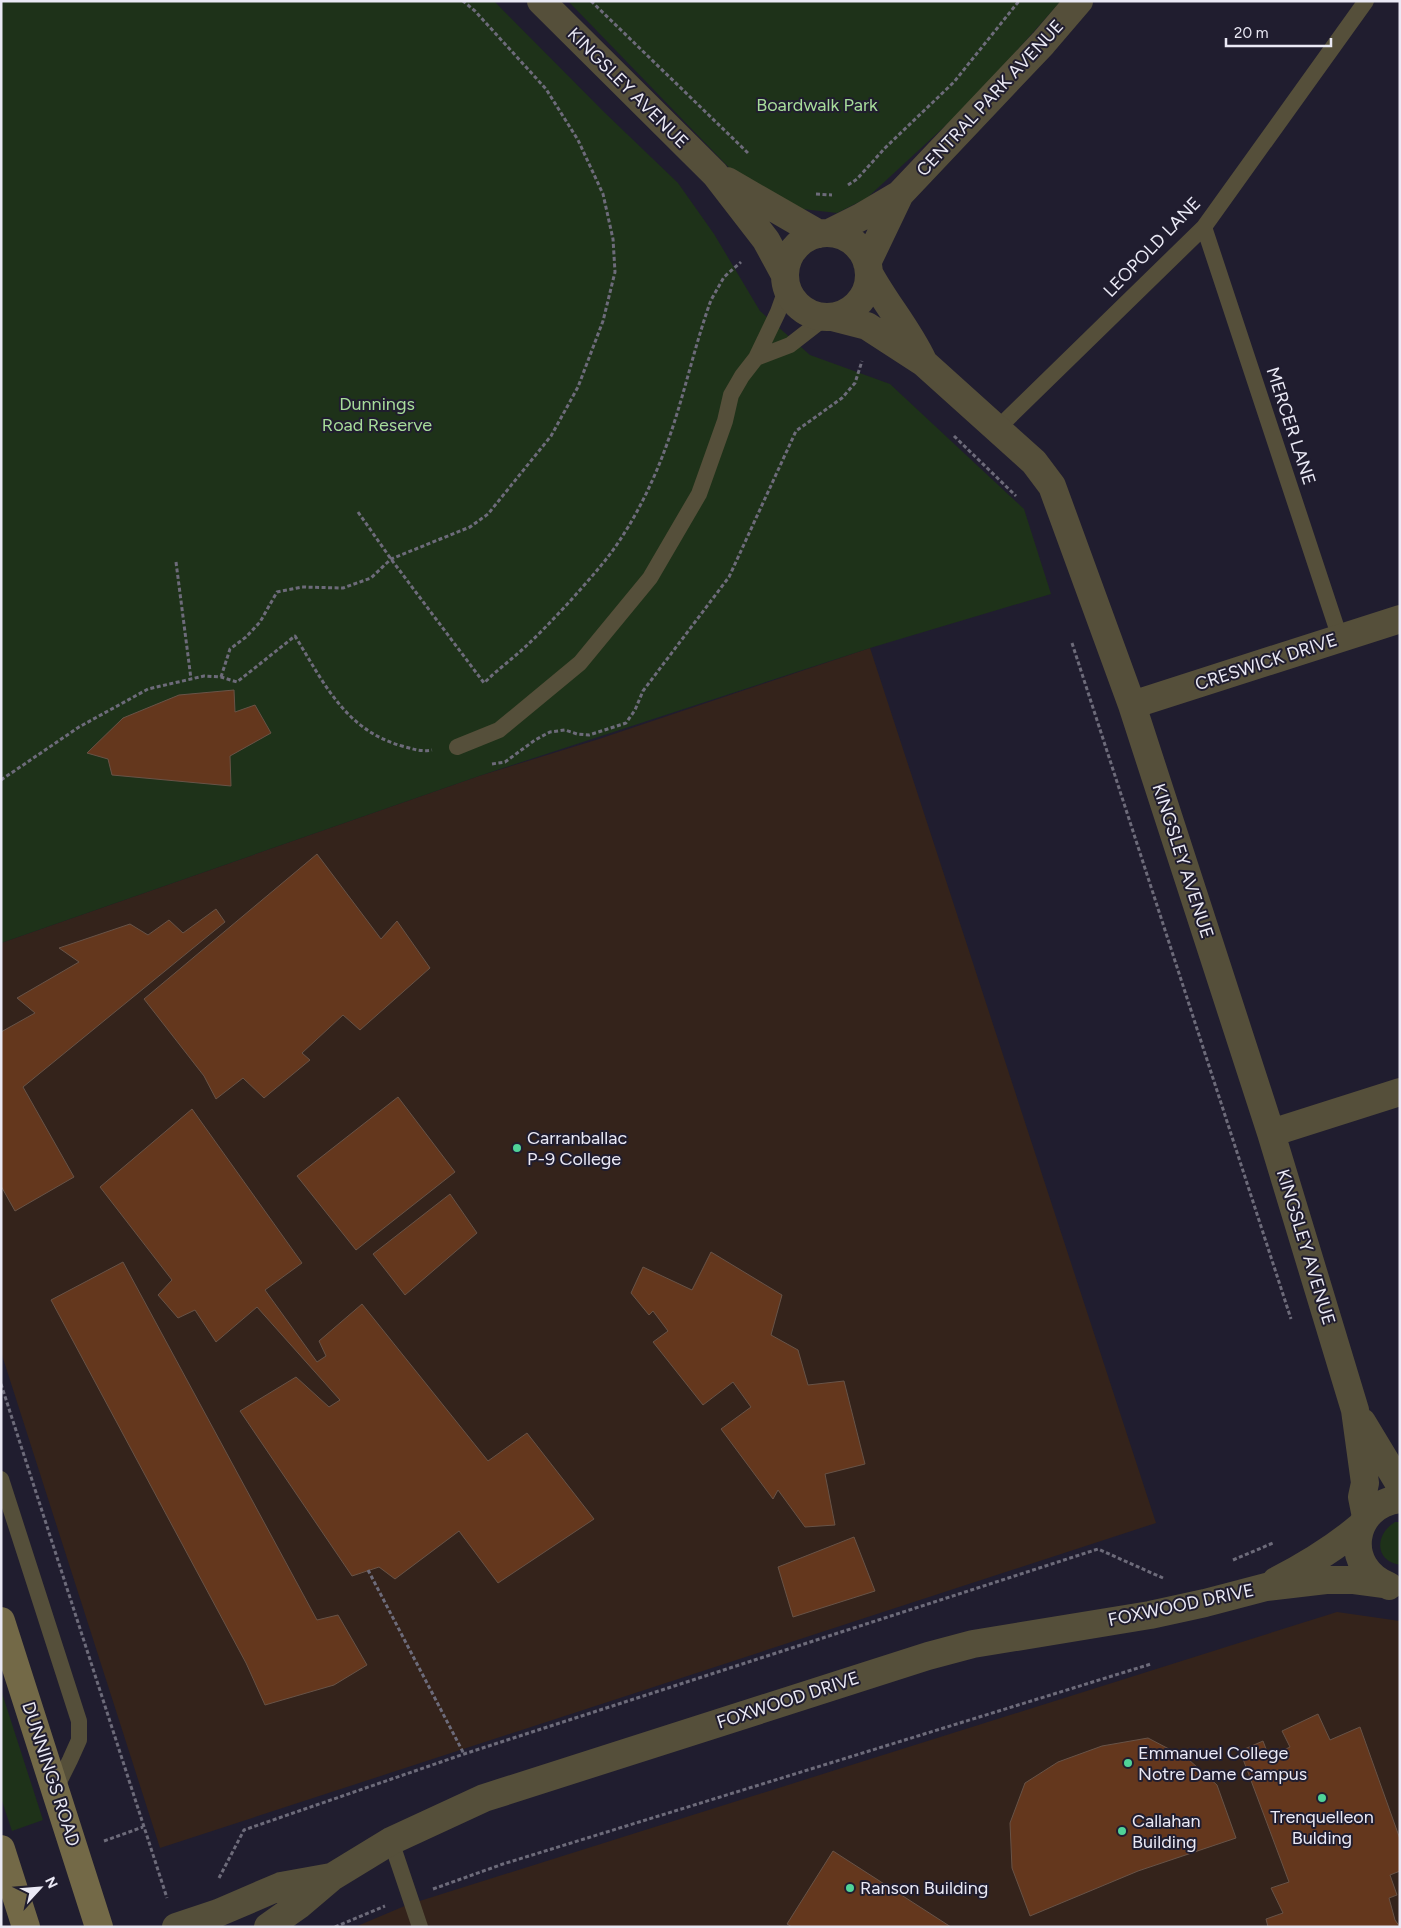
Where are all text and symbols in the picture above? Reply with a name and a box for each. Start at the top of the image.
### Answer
street label: CENTRAL PARK AVENUE [912,15,1068,181]
scale bar [1226,15,1331,47]
street label: KINGSLEY AVENUE [563,23,693,153]
text: 20 m [1234,24,1268,42]
park label: Boardwalk Park [756,94,878,116]
street label: LEOPOLD LANE [1099,192,1205,302]
street label: MERCER LANE [1262,364,1320,488]
park label: Dunnings Road Reserve [322,393,432,436]
street label: CRESWICK DRIVE [1192,629,1340,695]
street label: KINGSLEY AVENUE [1148,781,1218,941]
place label: Carranballac P-9 College [527,1127,627,1170]
marker: Carranballac P-9 College [511,1142,523,1154]
street label: KINGSLEY AVENUE [1272,1166,1340,1328]
street label: FOXWOOD DRIVE [1106,1579,1256,1631]
street label: FOXWOOD DRIVE [714,1667,862,1733]
street label: DUNNINGS ROAD [17,1699,85,1849]
place label: Emmanuel College Notre Dame Campus [1138,1742,1307,1785]
marker: Emmanuel College Notre Dame Campus [1122,1757,1134,1769]
marker: Trenquelleon Bulding [1316,1792,1328,1804]
place label: Trenquelleon Bulding [1270,1806,1374,1849]
place label: Callahan Building [1132,1810,1201,1853]
marker: Callahan Building [1116,1825,1128,1837]
north arrow [15,1863,65,1913]
text: N [41,1874,61,1891]
place label: Ranson Building [860,1877,988,1899]
marker: Ranson Building [844,1882,856,1894]

